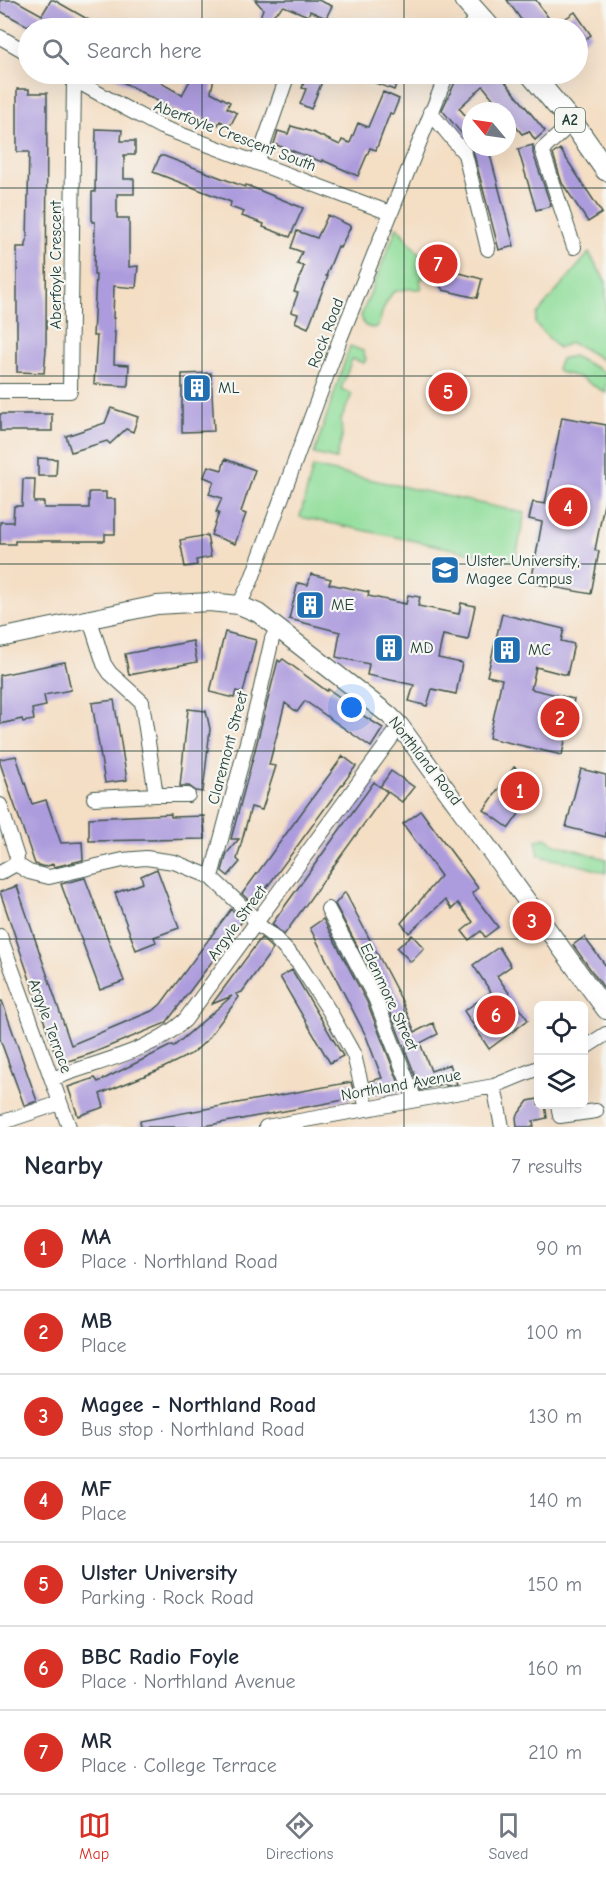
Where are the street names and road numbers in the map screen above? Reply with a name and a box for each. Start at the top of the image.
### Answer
street label: Aberfoyle Crescent South [151,97,319,175]
road number: A2 [555,108,585,132]
street label: Aberfoyle Crescent [47,200,65,329]
street label: Rock Road [304,296,348,370]
street label: Claremont Street [204,689,252,806]
street label: Northland Road [385,713,465,809]
street label: Argyle Street [204,882,270,964]
street label: Edenmore Street [356,941,422,1054]
street label: Argyle Terrace [25,976,75,1076]
street label: Northland Avenue [340,1066,462,1104]

